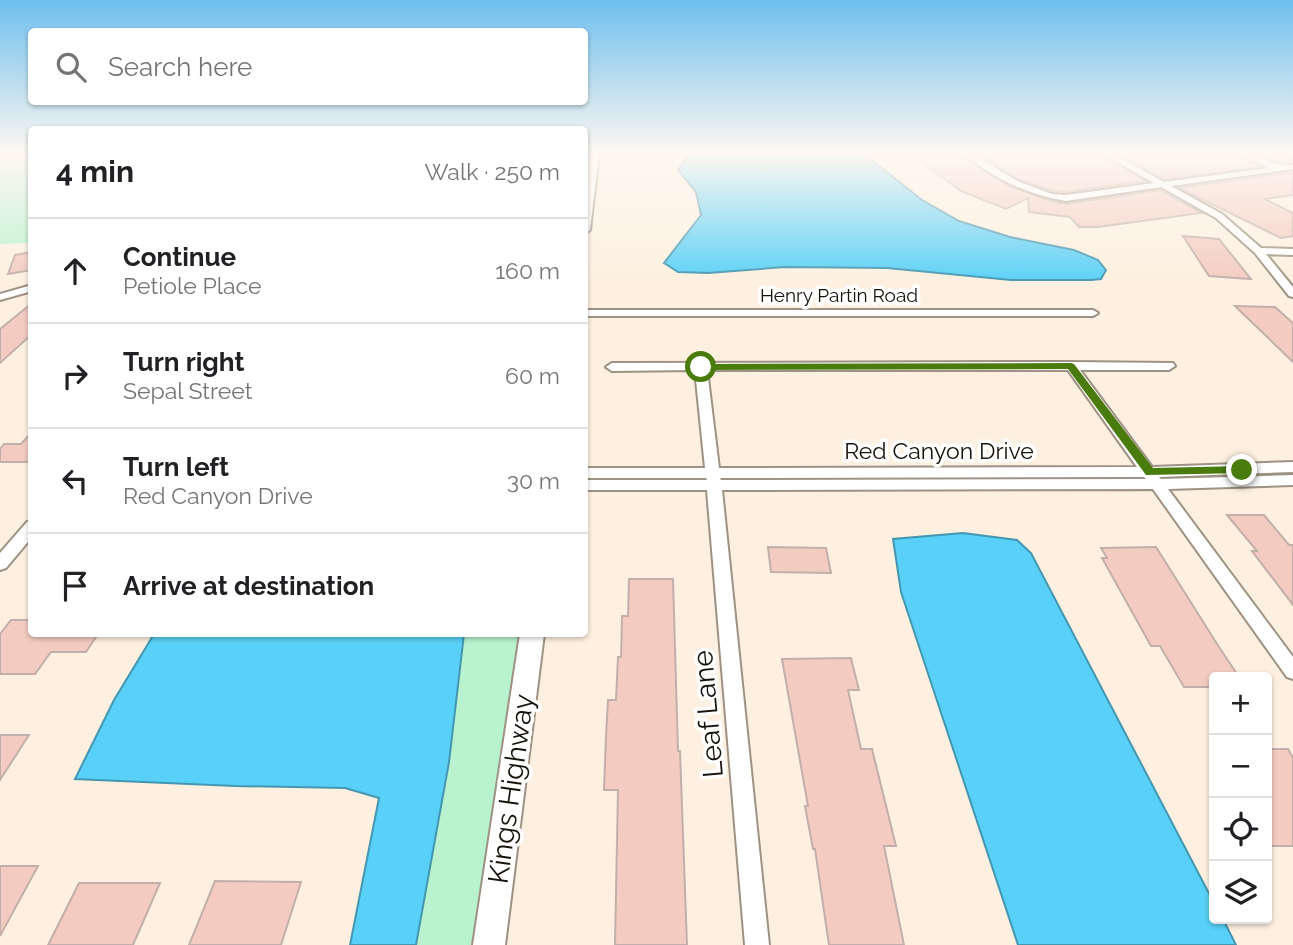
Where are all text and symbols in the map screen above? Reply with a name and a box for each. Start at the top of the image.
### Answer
search box [28,28,588,105]
icon: search [52,48,90,86]
text: Search here [108,52,252,82]
text: 4 min [56,154,134,189]
text: Walk · 250 m [425,158,560,185]
text: Continue [123,242,236,272]
icon: ahead [56,252,94,290]
text: 160 m [495,257,560,284]
text: Petiole Place [123,272,262,299]
street label: Henry Partin Road [760,284,918,306]
text: Turn right [123,347,244,377]
route start [685,351,716,382]
icon: right [56,357,94,395]
text: 60 m [505,362,560,389]
text: Sepal Street [123,377,252,404]
street label: Red Canyon Drive [844,437,1034,464]
text: Turn left [123,452,229,482]
route end [1226,454,1257,485]
icon: left [56,462,94,500]
text: 30 m [507,467,560,494]
text: Red Canyon Drive [123,482,313,509]
icon: arrive [56,567,94,605]
text: Arrive at destination [123,571,374,601]
street label: Leaf Lane [686,649,730,779]
map controls [1209,672,1272,924]
button: + [1209,672,1272,735]
street label: Kings Highway [481,692,541,886]
button: − [1209,735,1272,798]
button: locate [1209,798,1272,861]
button: layers [1209,861,1272,924]

